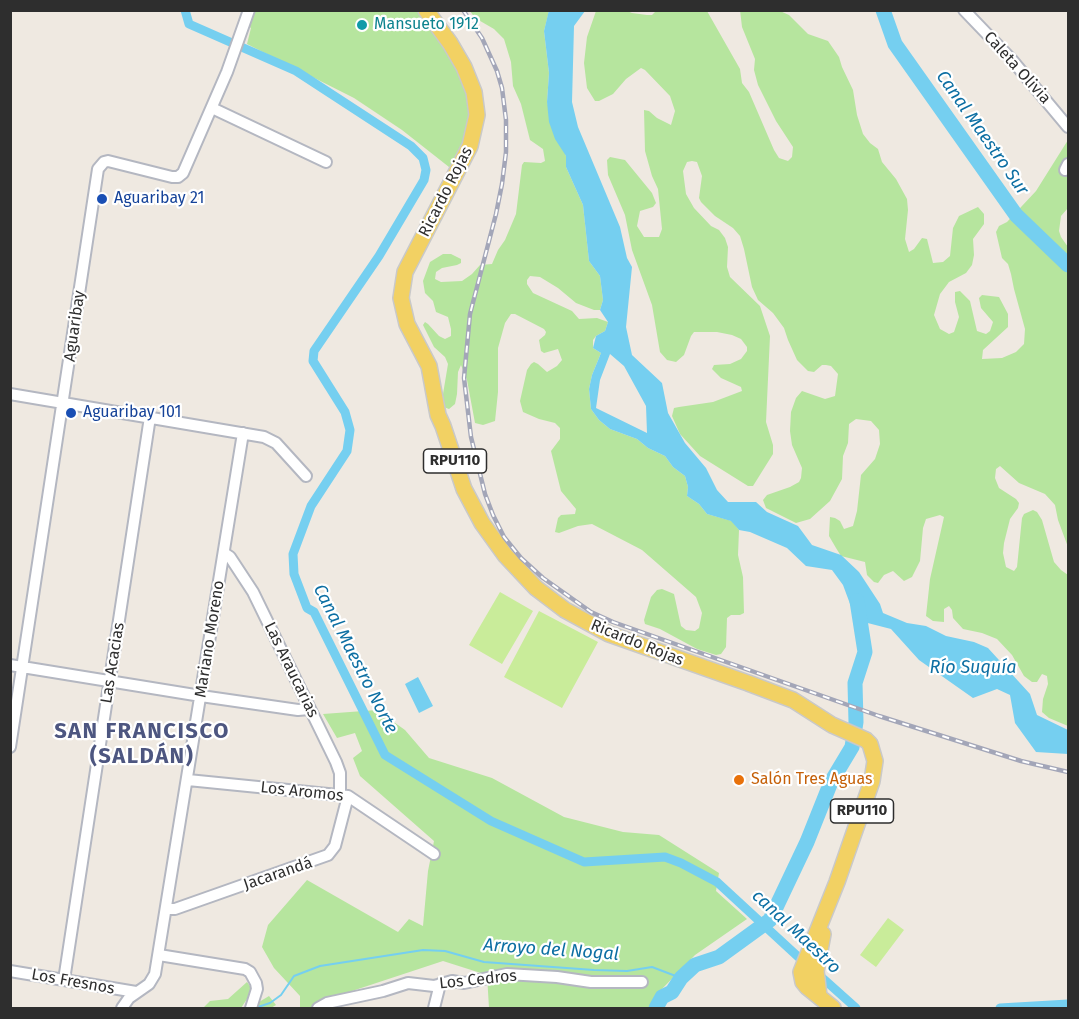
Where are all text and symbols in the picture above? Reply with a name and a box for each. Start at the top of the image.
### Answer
place label: Mansueto 1912 [374,15,479,35]
marker: Mansueto 1912 [355,18,369,32]
street label: Caleta Olivia [980,28,1054,108]
water label: Canal Maestro Sur [931,67,1033,199]
street label: Ricardo Rojas [415,144,477,240]
place label: Aguaribay 21 [114,189,204,209]
marker: Aguaribay 21 [95,192,109,206]
street label: Aguaribay [61,289,89,363]
place label: Aguaribay 101 [83,403,181,423]
marker: Aguaribay 101 [64,406,78,420]
road number: RPU110 [424,449,486,473]
street label: Mariano Moreno [191,579,229,699]
water label: Canal Maestro Norte [308,581,402,737]
street label: Ricardo Rojas [588,616,686,670]
street label: Las Araucarias [260,619,322,721]
street label: Las Acacias [97,621,129,705]
water label: Río Suquía [930,657,1016,679]
district label: SAN FRANCISCO (SALDÁN) [54,719,230,770]
place label: Salón Tres Aguas [751,770,872,790]
marker: Salón Tres Aguas [732,773,746,787]
street label: Los Aromos [260,778,344,806]
road number: RPU110 [830,799,894,823]
street label: Jacarandá [241,853,315,895]
water label: canal Maestro [747,885,845,979]
water label: Arroyo del Nogal [483,934,619,966]
street label: Los Fresnos [30,965,116,999]
street label: Los Cedros [438,966,518,994]

